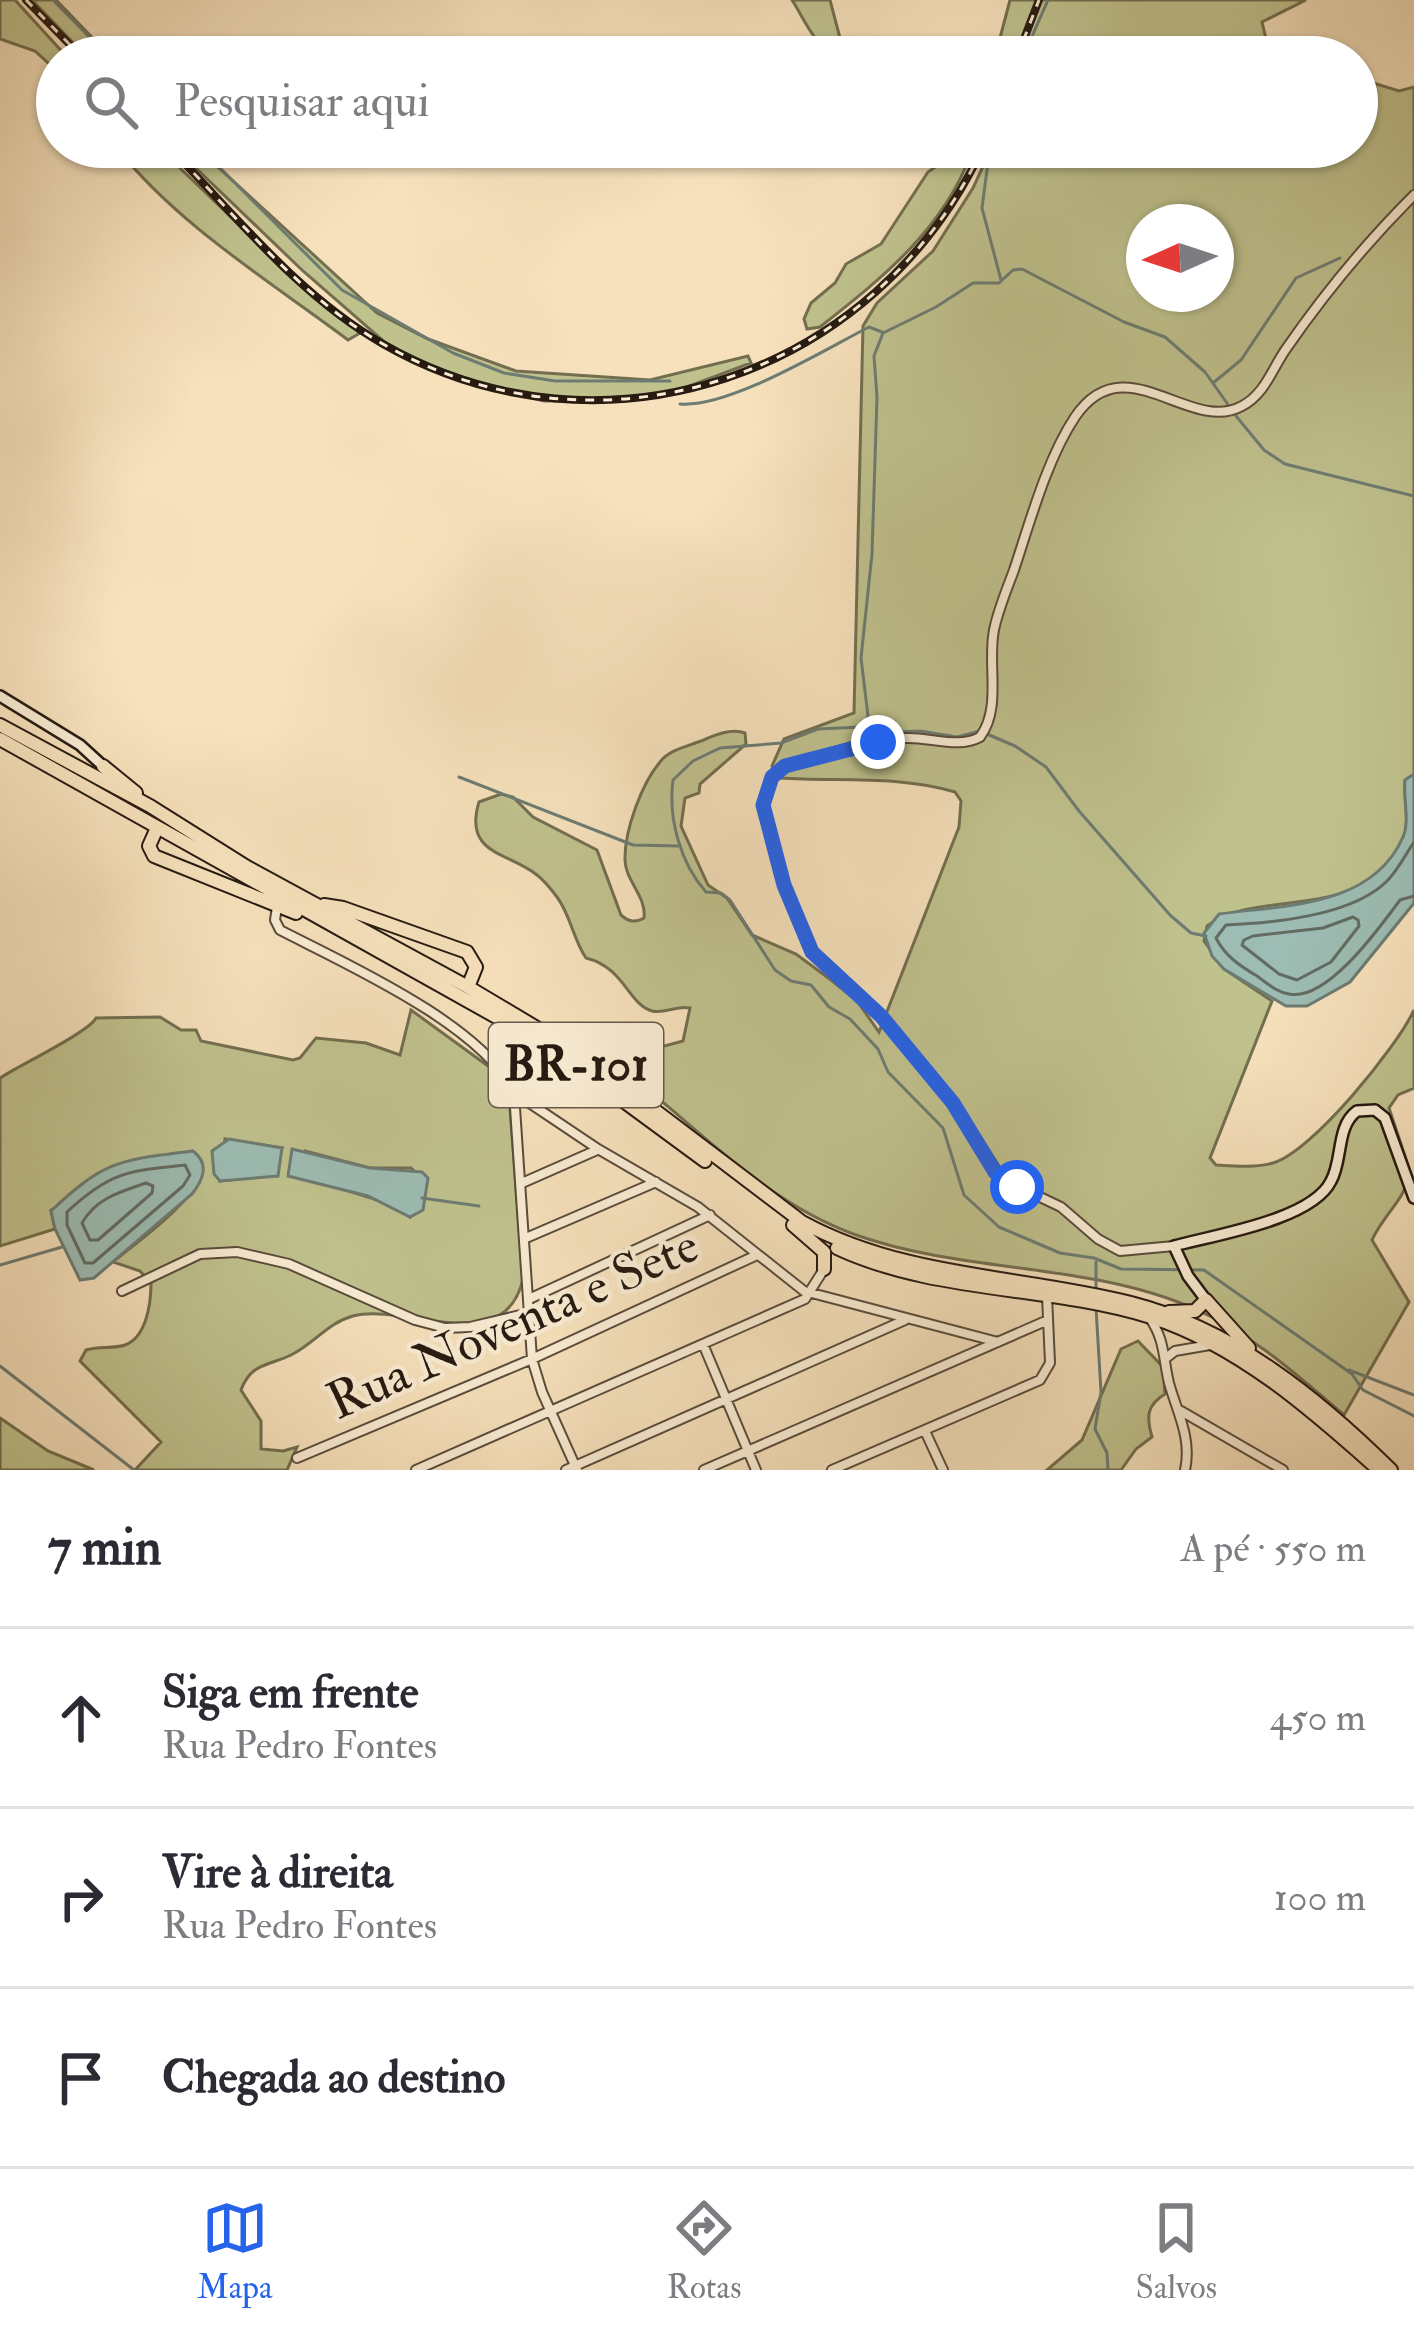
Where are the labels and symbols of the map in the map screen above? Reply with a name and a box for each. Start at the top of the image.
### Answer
north arrow [1126,204,1234,312]
route end [851,715,905,769]
road number: BR-101 [489,1023,663,1107]
route start [990,1160,1044,1214]
street label: Rua Noventa e Sete [318,1214,708,1434]

